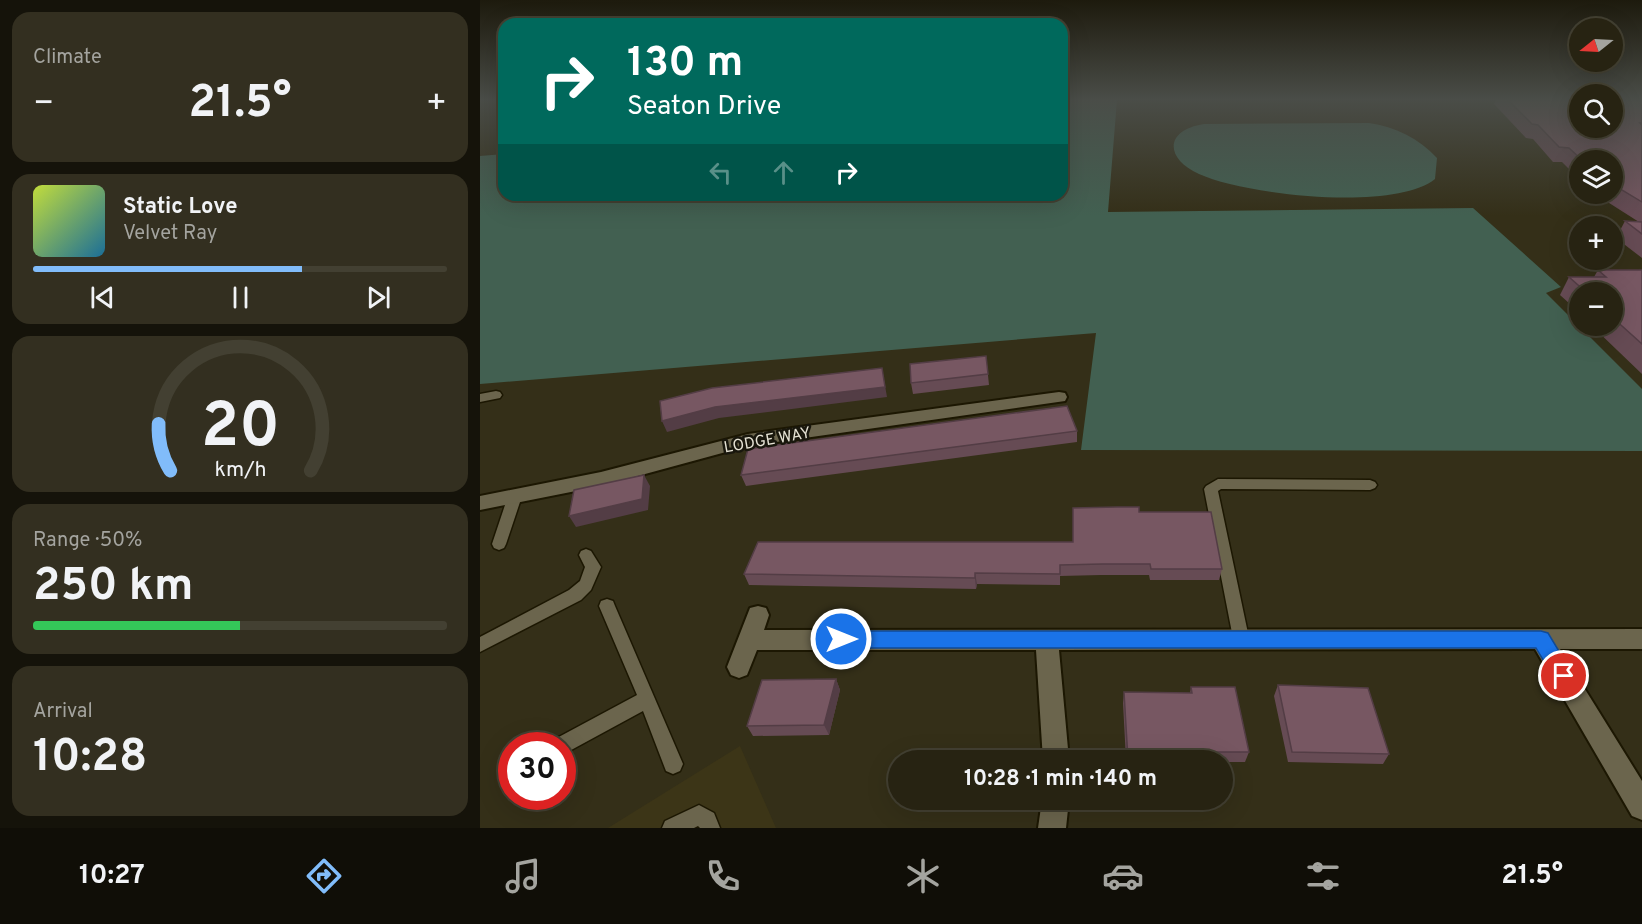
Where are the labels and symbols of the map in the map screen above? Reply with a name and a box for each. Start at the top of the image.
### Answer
north arrow [1569,18,1623,72]
street label: LODGE WAY [722,423,812,458]
position arrow [809,607,873,671]
pin [1538,650,1589,701]
speed limit sign: 30 [498,732,576,810]

